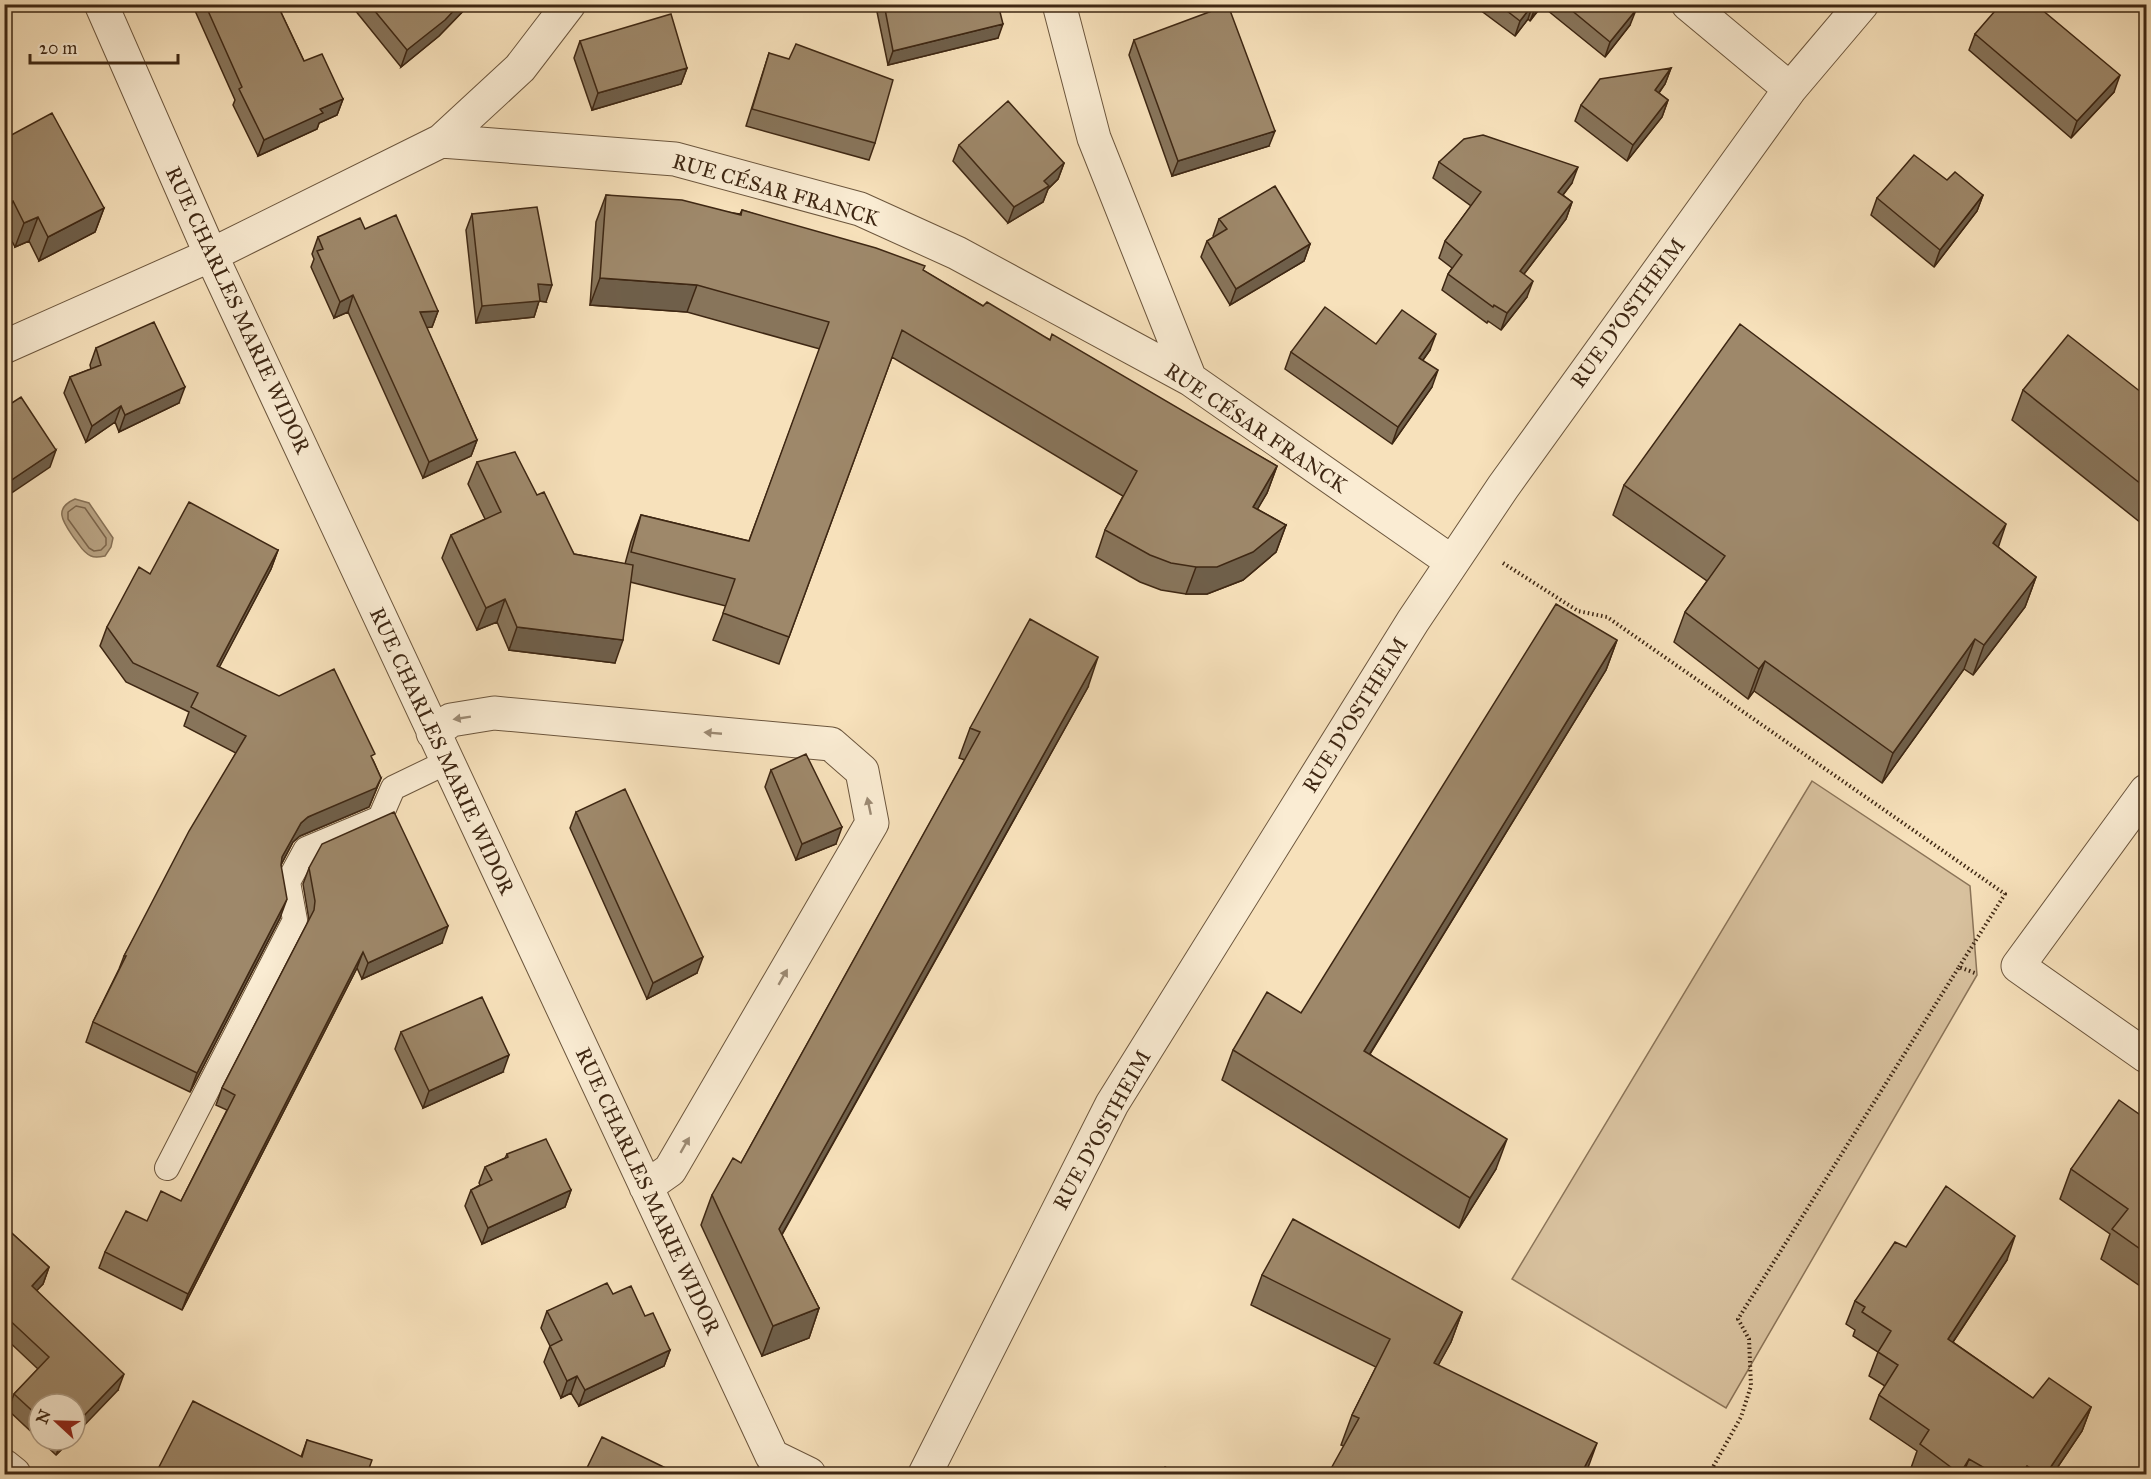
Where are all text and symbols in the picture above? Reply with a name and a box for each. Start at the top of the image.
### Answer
scale bar [30,27,178,65]
text: 20 m [39,37,77,59]
street label: RUE CÉSAR FRANCK [669,147,884,232]
street label: RUE CHARLES MARIE WIDOR [160,162,317,459]
street label: RUE D'OSTHEIM [1565,233,1691,393]
street label: RUE CÉSAR FRANCK [1160,356,1354,499]
street label: RUE CHARLES MARIE WIDOR [364,603,521,900]
street label: RUE D'OSTHEIM [1297,632,1413,798]
one-way arrow [452,714,471,723]
one-way arrow [704,728,723,738]
one-way arrow [864,796,873,815]
one-way arrow [778,968,788,985]
street label: RUE CHARLES MARIE WIDOR [570,1043,727,1340]
street label: RUE D'OSTHEIM [1047,1046,1157,1214]
one-way arrow [679,1137,690,1153]
north arrow [27,1392,87,1452]
text: N [32,1406,55,1426]

